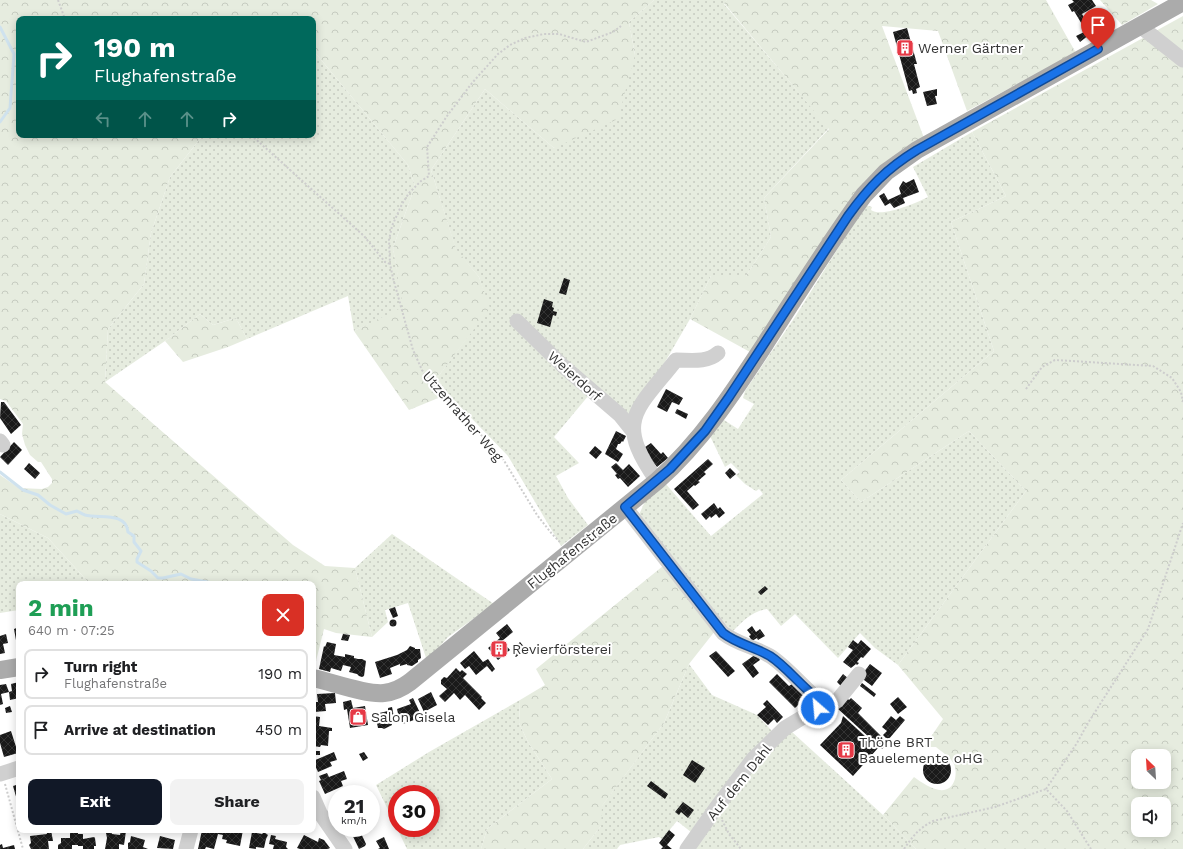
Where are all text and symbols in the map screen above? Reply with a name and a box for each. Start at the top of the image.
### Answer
pin [1081,8,1115,49]
icon: arrive [1087,14,1109,36]
text: 190 m [94,31,176,64]
icon: right [28,32,80,84]
building icon: Werner Gärtner [895,38,915,58]
place label: Werner Gärtner [918,40,1024,56]
text: Flughafenstraße [94,65,237,86]
icon: left [92,108,114,130]
icon: ahead [134,108,156,130]
icon: ahead [176,108,198,130]
icon: right [218,108,240,130]
street label: Weierdorf [545,348,606,405]
street label: Utzenrather Weg [420,368,507,465]
street label: Flughafenstraße [524,510,620,592]
text: 2 min [28,594,94,622]
button: close [262,594,304,636]
text: 640 m · 07:25 [28,623,115,638]
building icon: Revierförsterei [489,639,509,659]
place label: Revierförsterei [512,641,611,657]
text: Turn right [64,658,137,676]
icon: right [30,663,52,685]
text: 190 m [258,665,302,683]
text: Flughafenstraße [64,676,167,691]
position arrow [797,687,839,729]
shop icon: Salon Gisela [348,707,368,727]
place label: Salon Gisela [371,709,455,725]
icon: arrive [30,719,52,741]
text: Arrive at destination [64,721,216,739]
text: 450 m [255,721,302,739]
place label: Thöne BRT Bauelemente oHG [859,734,983,766]
street label: Auf dem Dahl [703,740,775,823]
building icon: Thöne BRT Bauelemente oHG [836,740,856,760]
north arrow [1131,749,1171,789]
map controls [1131,749,1171,837]
button: Exit [28,779,162,825]
button: Share [170,779,304,825]
speed limit sign: 30 [388,785,440,837]
text: 21 [344,794,364,818]
button: sound [1131,797,1171,837]
text: km/h [341,815,367,826]

